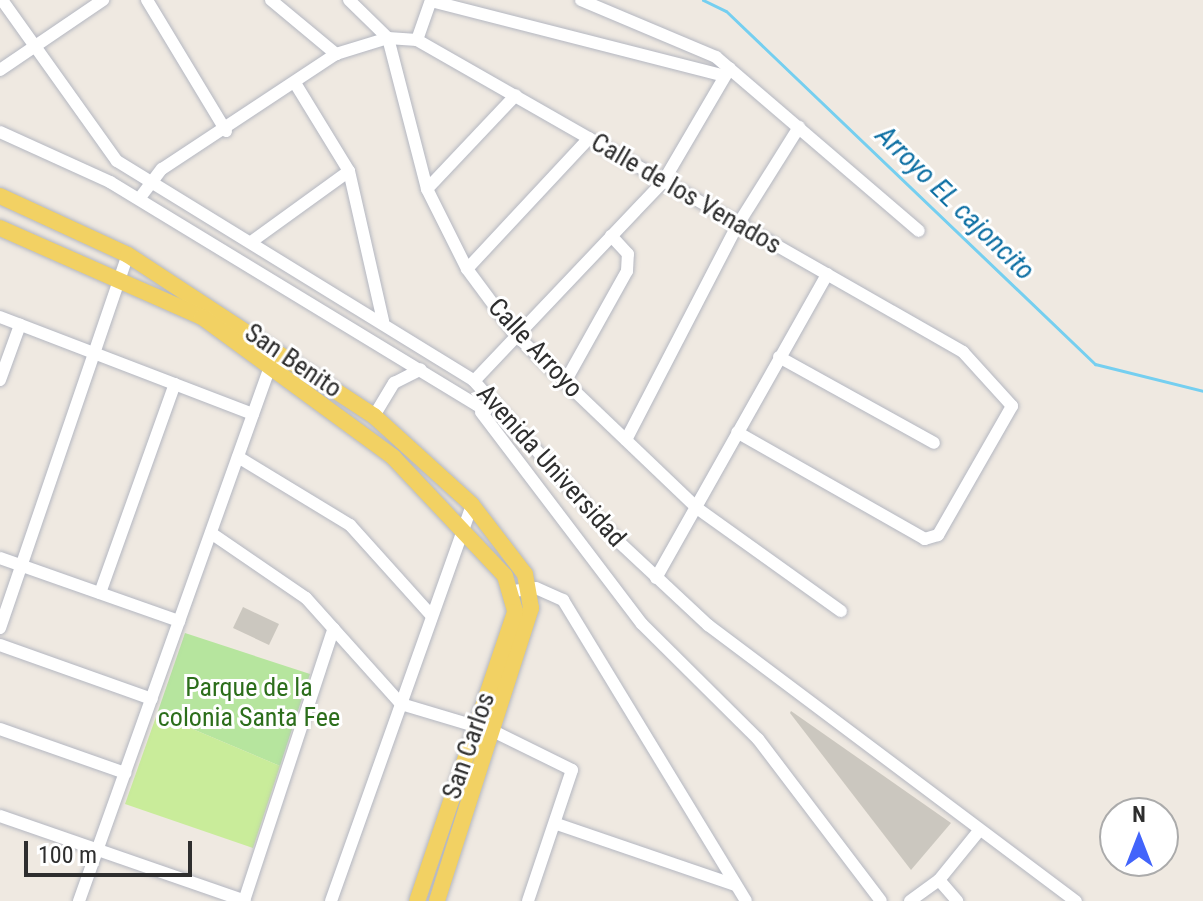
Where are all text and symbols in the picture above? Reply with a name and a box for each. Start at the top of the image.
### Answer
water label: Arroyo EL cajoncito [869,119,1041,287]
street label: Calle de los Venados [585,127,787,261]
street label: Calle Arroyo [481,292,589,404]
street label: San Benito [239,317,347,405]
street label: Avenida Universidad [470,378,632,554]
park label: Parque de la colonia Santa Fee [158,672,340,734]
street label: San Carlos [436,689,502,803]
north arrow [1099,797,1179,877]
text: N [1132,802,1146,827]
scale bar [28,825,196,875]
text: 100 m [38,841,97,869]

